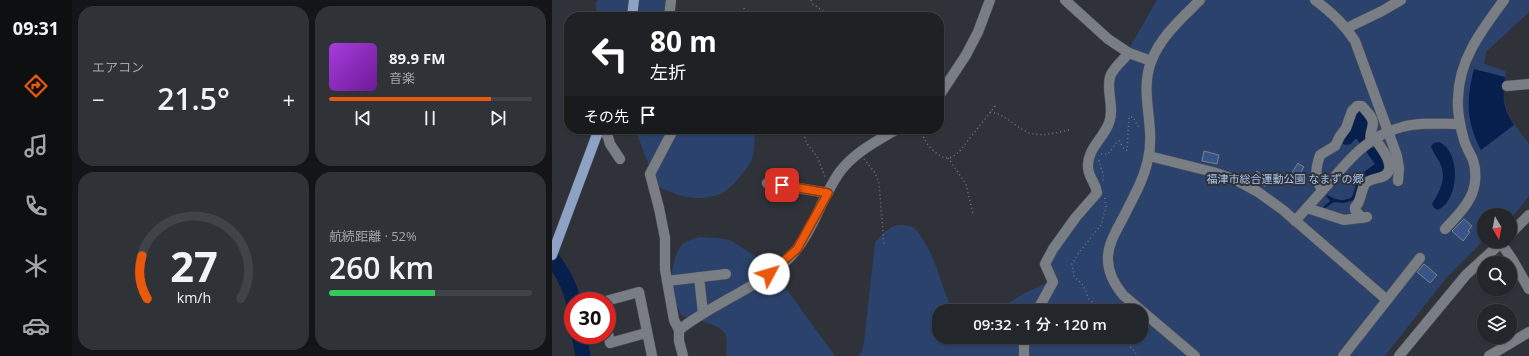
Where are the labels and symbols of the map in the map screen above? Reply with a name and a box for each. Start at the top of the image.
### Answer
pin [765,168,799,202]
park label: 福津市総合運動公園 なまずの郷 [1207,171,1363,186]
north arrow [1477,208,1517,248]
position arrow [748,253,790,295]
speed limit sign: 30 [564,292,616,344]

